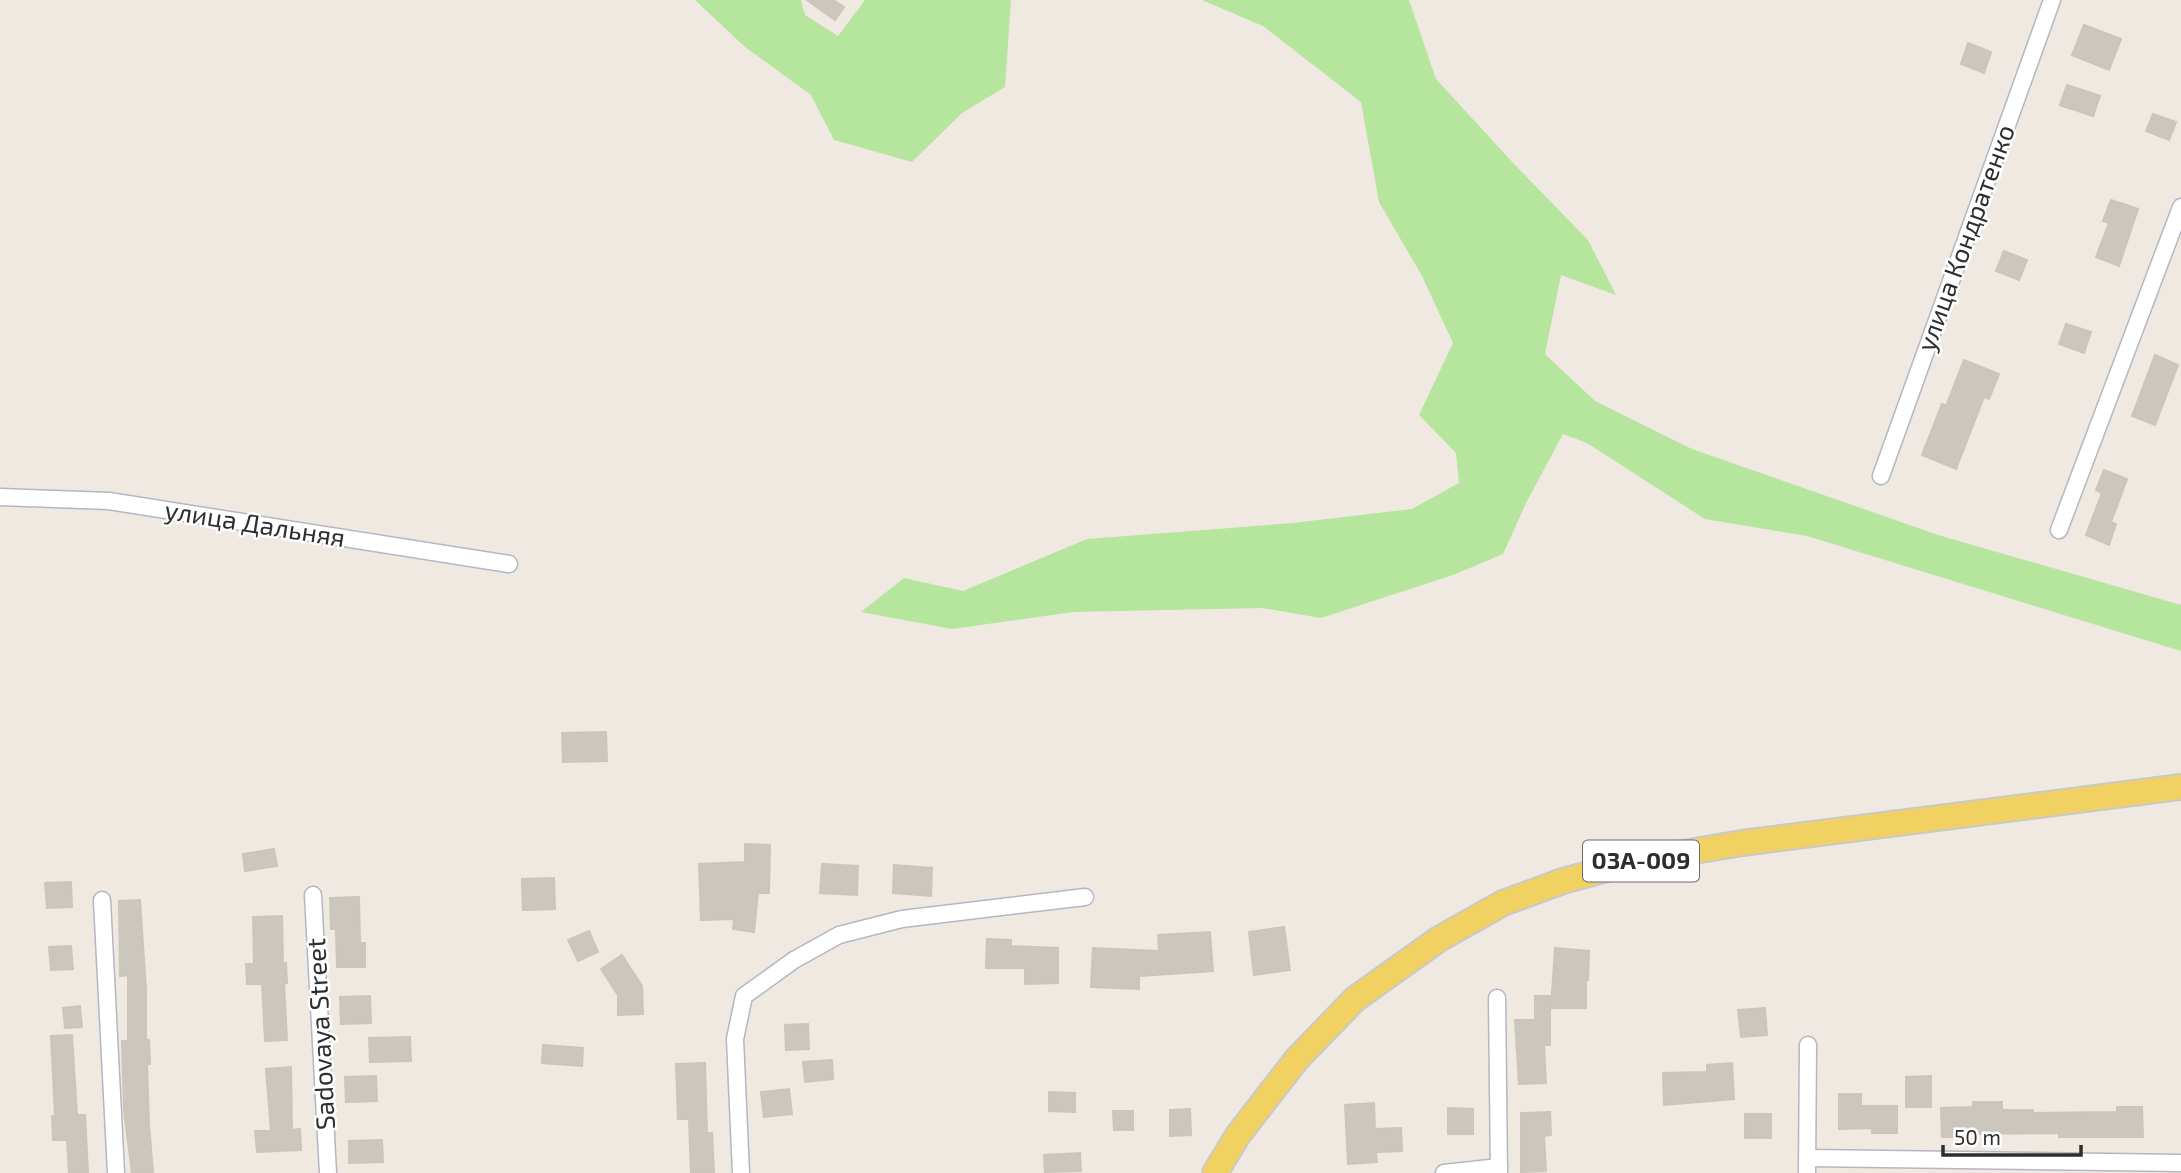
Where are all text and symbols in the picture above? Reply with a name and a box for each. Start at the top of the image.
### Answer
street label: улица Кондратенко [1909,120,2021,355]
street label: улица Дальняя [163,493,348,553]
road number: 03А-009 [1583,840,1699,882]
street label: Sadovaya Street [299,937,340,1131]
scale bar [1943,1114,2081,1158]
text: 50 m [1954,1124,2001,1149]

